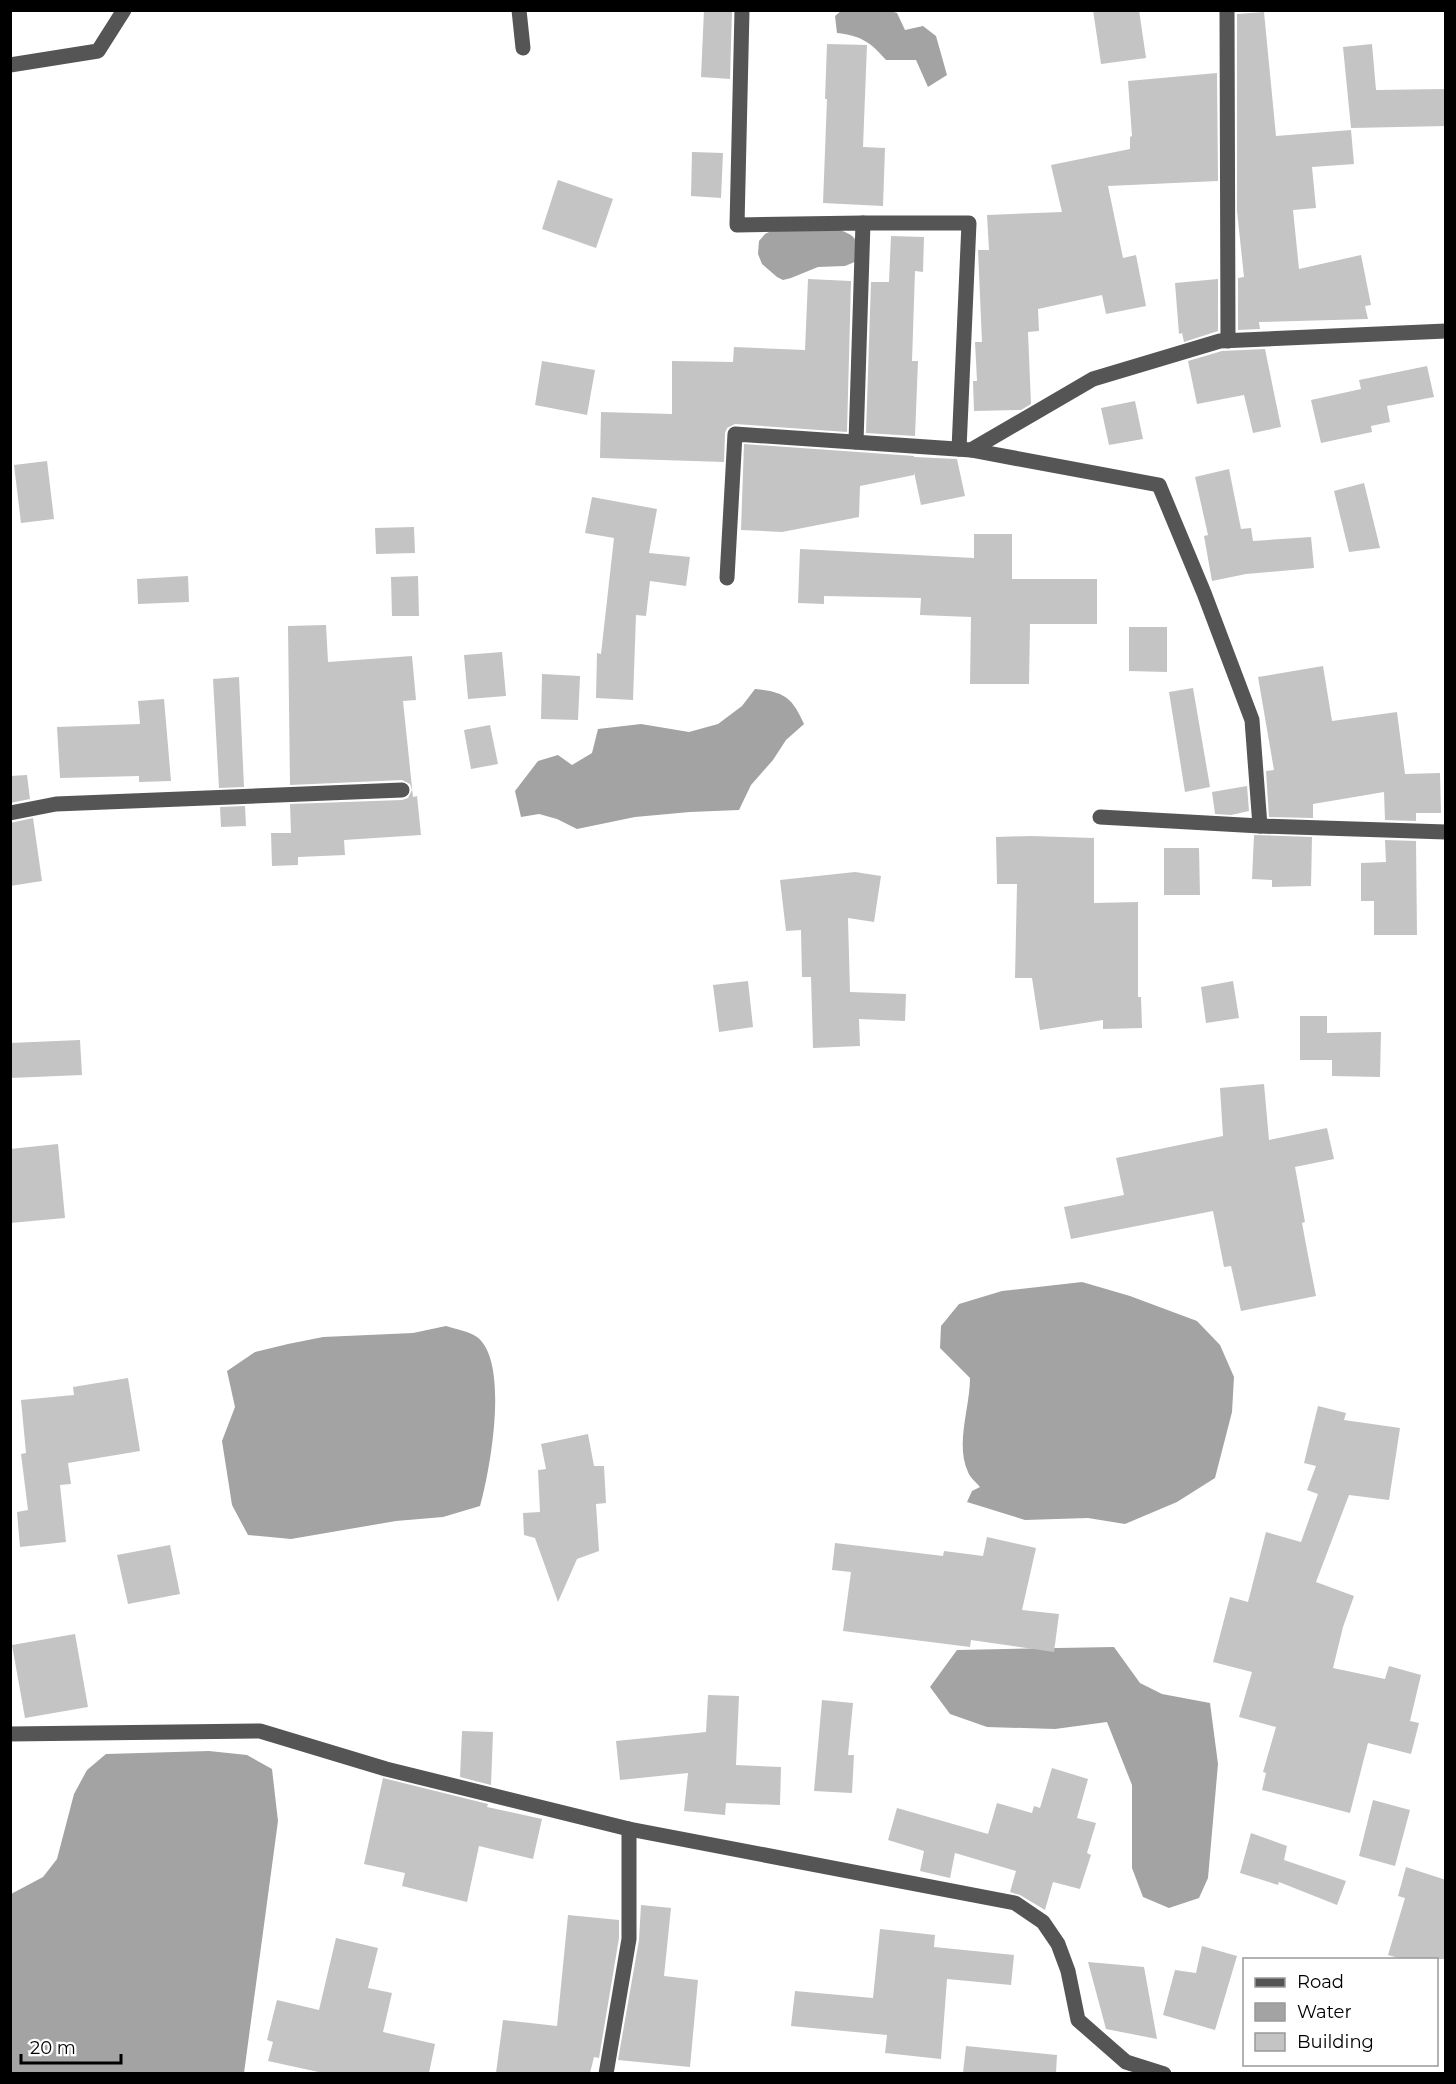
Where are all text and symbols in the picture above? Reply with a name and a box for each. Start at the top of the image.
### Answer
legend [1243,1958,1438,2066]
text: Road [1297,1971,1344,1993]
text: Water [1297,2001,1352,2023]
scale bar [21,2027,122,2065]
text: Building [1297,2031,1374,2053]
text: 20 m [30,2037,76,2059]

